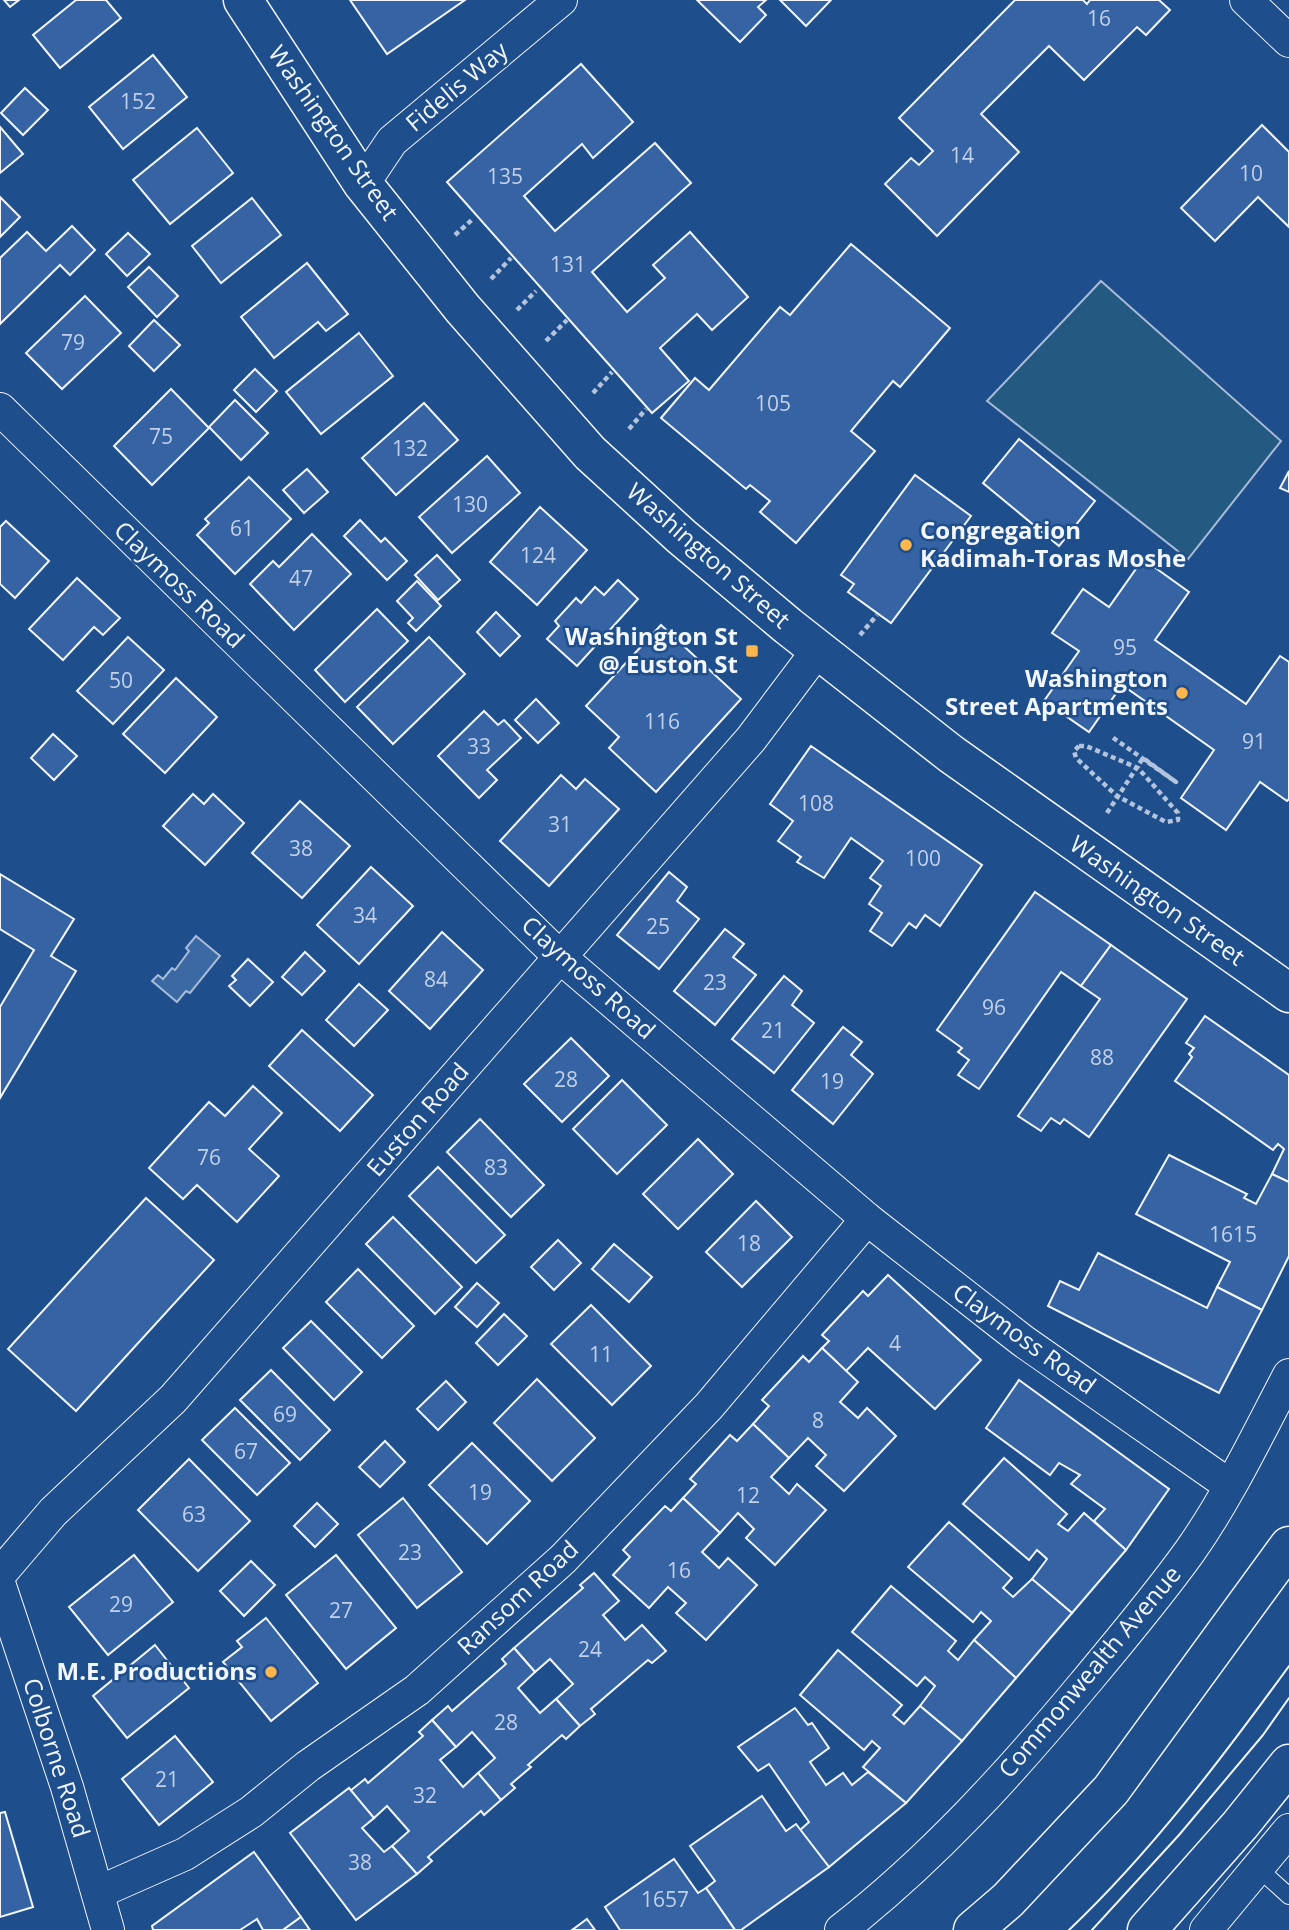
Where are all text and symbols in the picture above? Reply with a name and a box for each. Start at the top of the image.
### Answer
house number: 16 [1087,4,1111,32]
street label: Fidelis Way [398,33,515,138]
street label: Washington Street [262,38,407,226]
house number: 152 [120,87,156,115]
house number: 14 [950,141,974,169]
house number: 10 [1239,159,1263,187]
house number: 135 [487,162,523,190]
house number: 131 [550,250,586,278]
house number: 79 [61,328,85,356]
house number: 105 [755,389,791,417]
house number: 75 [149,422,173,450]
house number: 132 [392,434,428,462]
street label: Washington Street [620,475,798,635]
house number: 130 [452,490,488,518]
street label: Claymoss Road [108,513,252,655]
place label: Congregation Kadimah-Toras Moshe [920,513,1186,574]
house number: 61 [230,514,254,542]
marker: Congregation Kadimah-Toras Moshe [898,537,914,553]
house number: 124 [520,541,556,569]
house number: 47 [289,564,313,592]
place label: Washington St @ Euston St [565,619,738,680]
house number: 95 [1113,633,1137,661]
marker: Washington St @ Euston St [744,643,760,659]
place label: Washington Street Apartments [945,661,1168,722]
house number: 50 [109,666,133,694]
marker: Washington Street Apartments [1174,685,1190,701]
house number: 116 [644,707,680,735]
house number: 91 [1242,727,1266,755]
house number: 33 [467,732,491,760]
house number: 108 [798,789,834,817]
house number: 31 [548,810,572,838]
street label: Washington Street [1064,827,1252,972]
house number: 38 [289,834,313,862]
house number: 100 [905,844,941,872]
house number: 34 [353,901,377,929]
street label: Claymoss Road [515,908,663,1046]
house number: 25 [646,912,670,940]
house number: 84 [424,965,448,993]
house number: 23 [703,968,727,996]
house number: 96 [982,993,1006,1021]
house number: 21 [761,1016,785,1044]
house number: 88 [1090,1043,1114,1071]
street label: Euston Road [358,1055,475,1183]
house number: 28 [554,1065,578,1093]
house number: 19 [820,1067,844,1095]
house number: 76 [197,1143,221,1171]
house number: 83 [484,1153,508,1181]
house number: 1615 [1209,1220,1257,1248]
house number: 18 [737,1229,761,1257]
street label: Claymoss Road [947,1275,1103,1401]
house number: 4 [889,1329,901,1357]
house number: 11 [589,1340,613,1368]
house number: 69 [273,1400,297,1428]
house number: 8 [812,1406,824,1434]
house number: 67 [234,1437,258,1465]
house number: 19 [468,1478,492,1506]
house number: 12 [736,1481,760,1509]
house number: 63 [182,1500,206,1528]
street label: Ransom Road [449,1532,585,1662]
house number: 23 [398,1538,422,1566]
house number: 16 [667,1556,691,1584]
street label: Commonwealth Avenue [990,1558,1188,1784]
house number: 29 [109,1590,133,1618]
house number: 27 [329,1596,353,1624]
house number: 24 [578,1635,602,1663]
place label: M.E. Productions [57,1654,257,1687]
marker: M.E. Productions [263,1664,279,1680]
street label: Colborne Road [16,1673,99,1842]
house number: 28 [494,1708,518,1736]
house number: 21 [155,1765,179,1793]
house number: 32 [413,1781,437,1809]
house number: 38 [348,1848,372,1876]
house number: 1657 [641,1885,689,1913]

